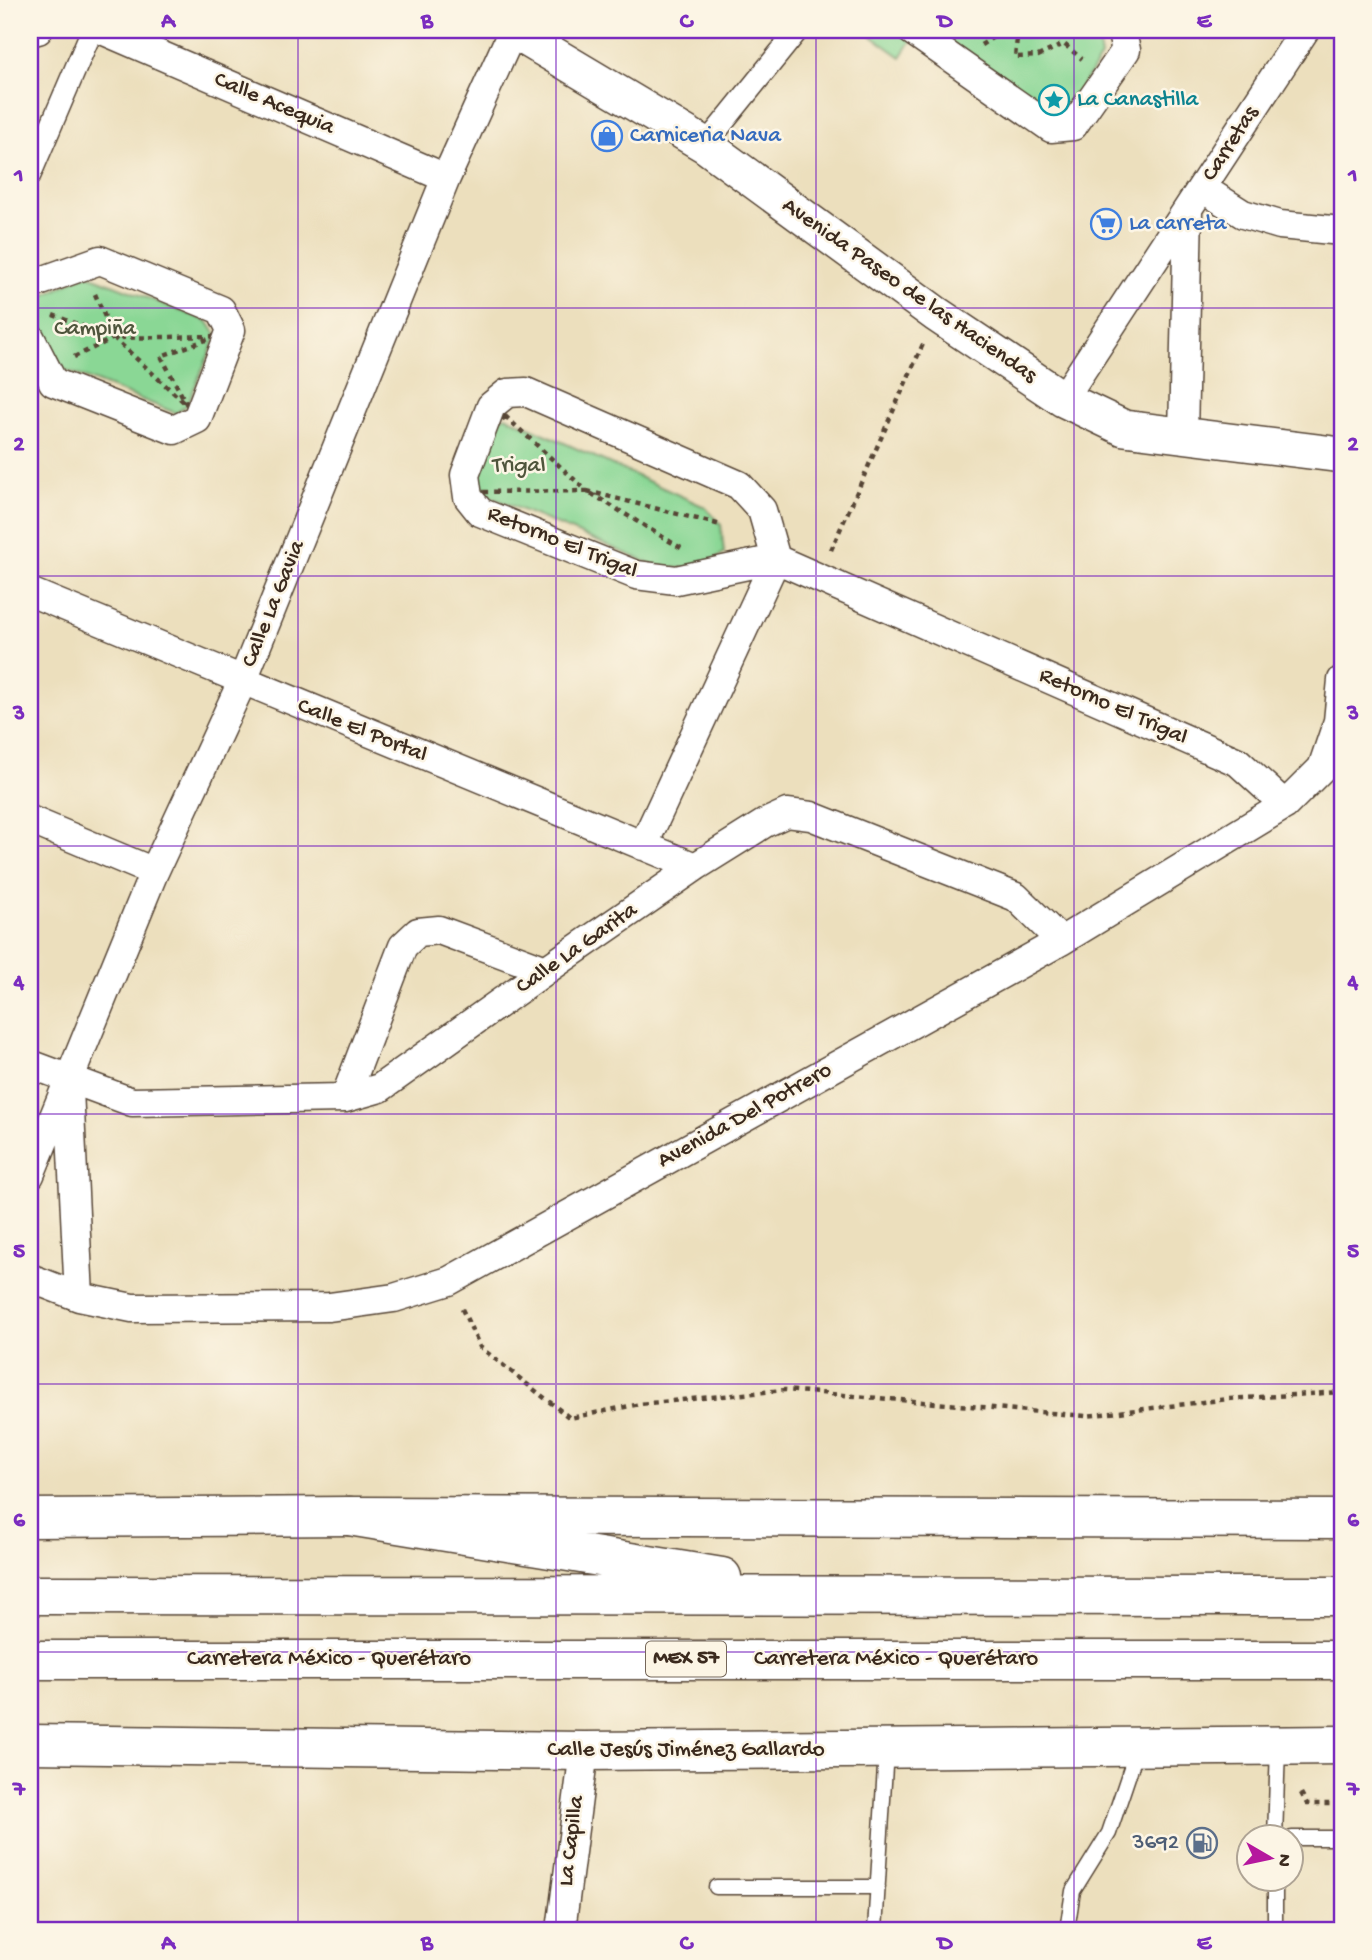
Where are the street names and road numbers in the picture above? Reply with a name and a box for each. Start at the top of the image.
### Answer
street label: Calle Acequia [210,67,339,142]
street label: Carretas [1197,101,1265,187]
street label: Avenida Paseo de las Haciendas [776,192,1042,390]
street label: Retorno El Trigal [483,501,641,585]
street label: Calle La Gavia [236,535,312,671]
street label: Retorno El Trigal [1035,662,1191,752]
street label: Calle El Portal [293,693,431,769]
street label: Calle La Garita [511,897,644,1001]
street label: Avenida Del Potrero [653,1057,837,1175]
road number: MEX 57 [646,1642,726,1676]
street label: Carretera México - Querétaro [187,1646,471,1673]
street label: Carretera México - Querétaro [754,1646,1038,1673]
street label: Calle Jesús Jiménez Gallardo [547,1737,825,1764]
street label: La Capilla [553,1793,591,1888]

